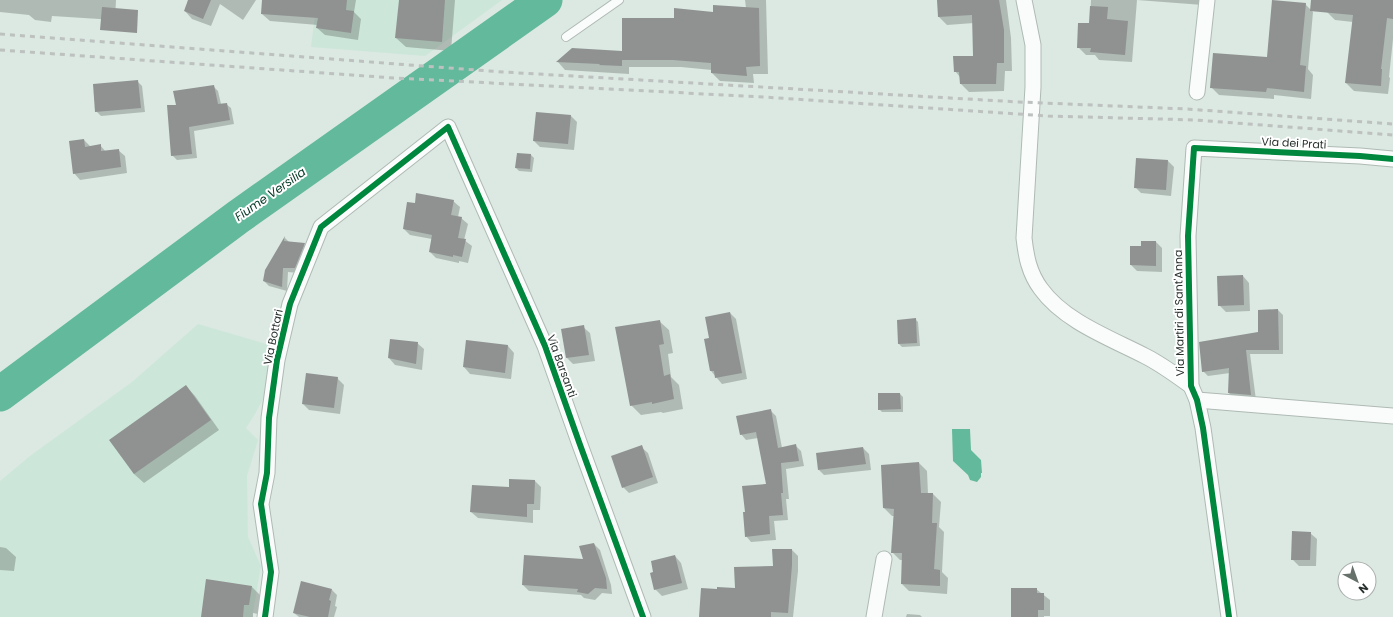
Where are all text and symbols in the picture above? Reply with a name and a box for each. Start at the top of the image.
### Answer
street label: Via dei Prati [1261,133,1327,153]
water label: Fiume Versilia [231,163,309,225]
street label: Via Martiri di Sant'Anna [1170,250,1188,376]
street label: Via Bottari [259,307,287,366]
street label: Via Barsanti [543,332,581,400]
north arrow [1337,561,1377,601]
text: N [1355,580,1372,597]

